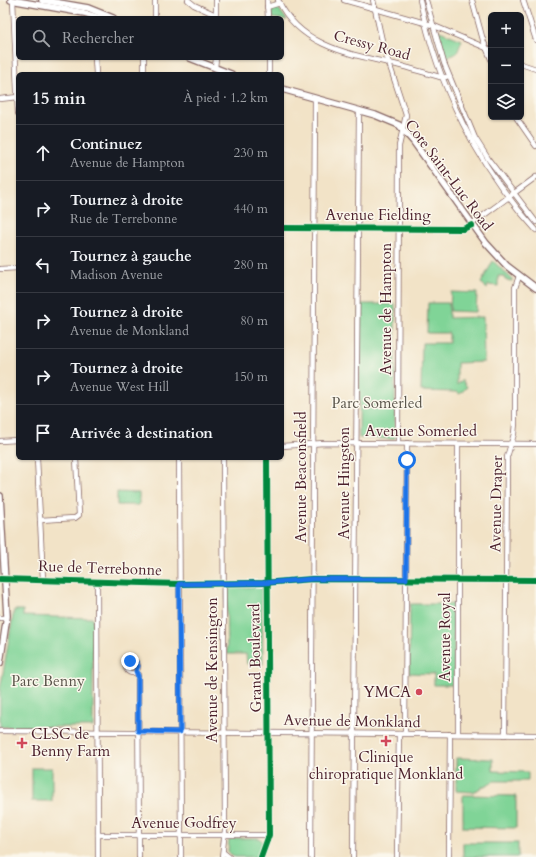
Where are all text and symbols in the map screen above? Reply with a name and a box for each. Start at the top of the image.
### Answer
map controls [488,12,524,120]
button: + [488,12,524,48]
search box [16,16,284,60]
street label: Cressy Road [331,25,413,65]
icon: search [30,27,52,49]
text: Rechercher [62,28,134,48]
button: − [488,48,524,84]
button: layers [488,84,524,120]
text: 15 min [32,87,86,110]
text: À pied · 1.2 km [184,89,268,107]
street label: Cote Saint-Luc Road [401,115,497,235]
text: Continuez [70,134,142,154]
icon: ahead [32,142,54,164]
text: 230 m [234,144,268,162]
text: Avenue de Hampton [70,154,185,172]
text: Tournez à droite [70,190,183,210]
icon: right [32,198,54,220]
text: 440 m [234,200,268,218]
street label: Avenue Fielding [325,205,431,225]
text: Rue de Terrebonne [70,210,177,228]
street label: Avenue de Hampton [376,242,396,375]
text: Tournez à gauche [70,246,192,266]
icon: left [32,254,54,276]
text: 280 m [234,256,268,274]
text: Madison Avenue [70,266,163,284]
text: Tournez à droite [70,302,183,322]
icon: right [32,310,54,332]
text: 80 m [240,312,268,330]
text: Avenue de Monkland [70,322,189,340]
text: Tournez à droite [70,358,183,378]
icon: right [32,366,54,388]
text: 150 m [234,368,268,386]
text: Avenue West Hill [70,378,169,396]
park label: Parc Somerled [332,393,422,413]
street label: Avenue Beaconsfield [291,411,311,543]
street label: Avenue Somerled [365,421,477,441]
icon: arrive [32,422,54,444]
text: Arrivée à destination [70,423,213,443]
street label: Avenue Hingston [334,426,354,539]
route start [398,451,416,469]
street label: Avenue Draper [485,455,507,553]
street label: Rue de Terrebonne [38,556,162,580]
street label: Avenue Royal [435,592,455,682]
street label: Avenue de Kensington [202,597,222,743]
street label: Grand Boulevard [244,603,266,713]
route end [121,652,139,670]
park label: Parc Benny [11,671,85,691]
place label: YMCA [364,682,411,702]
marker: YMCA [414,687,424,697]
street label: Avenue de Monkland [283,710,421,732]
place label: CLSC de Benny Farm [31,724,111,761]
marker: Clinique chiropratique Monkland [380,735,392,747]
marker: CLSC de Benny Farm [16,737,28,749]
place label: Clinique chiropratique Monkland [309,747,463,784]
street label: Avenue Godfrey [131,813,237,833]

